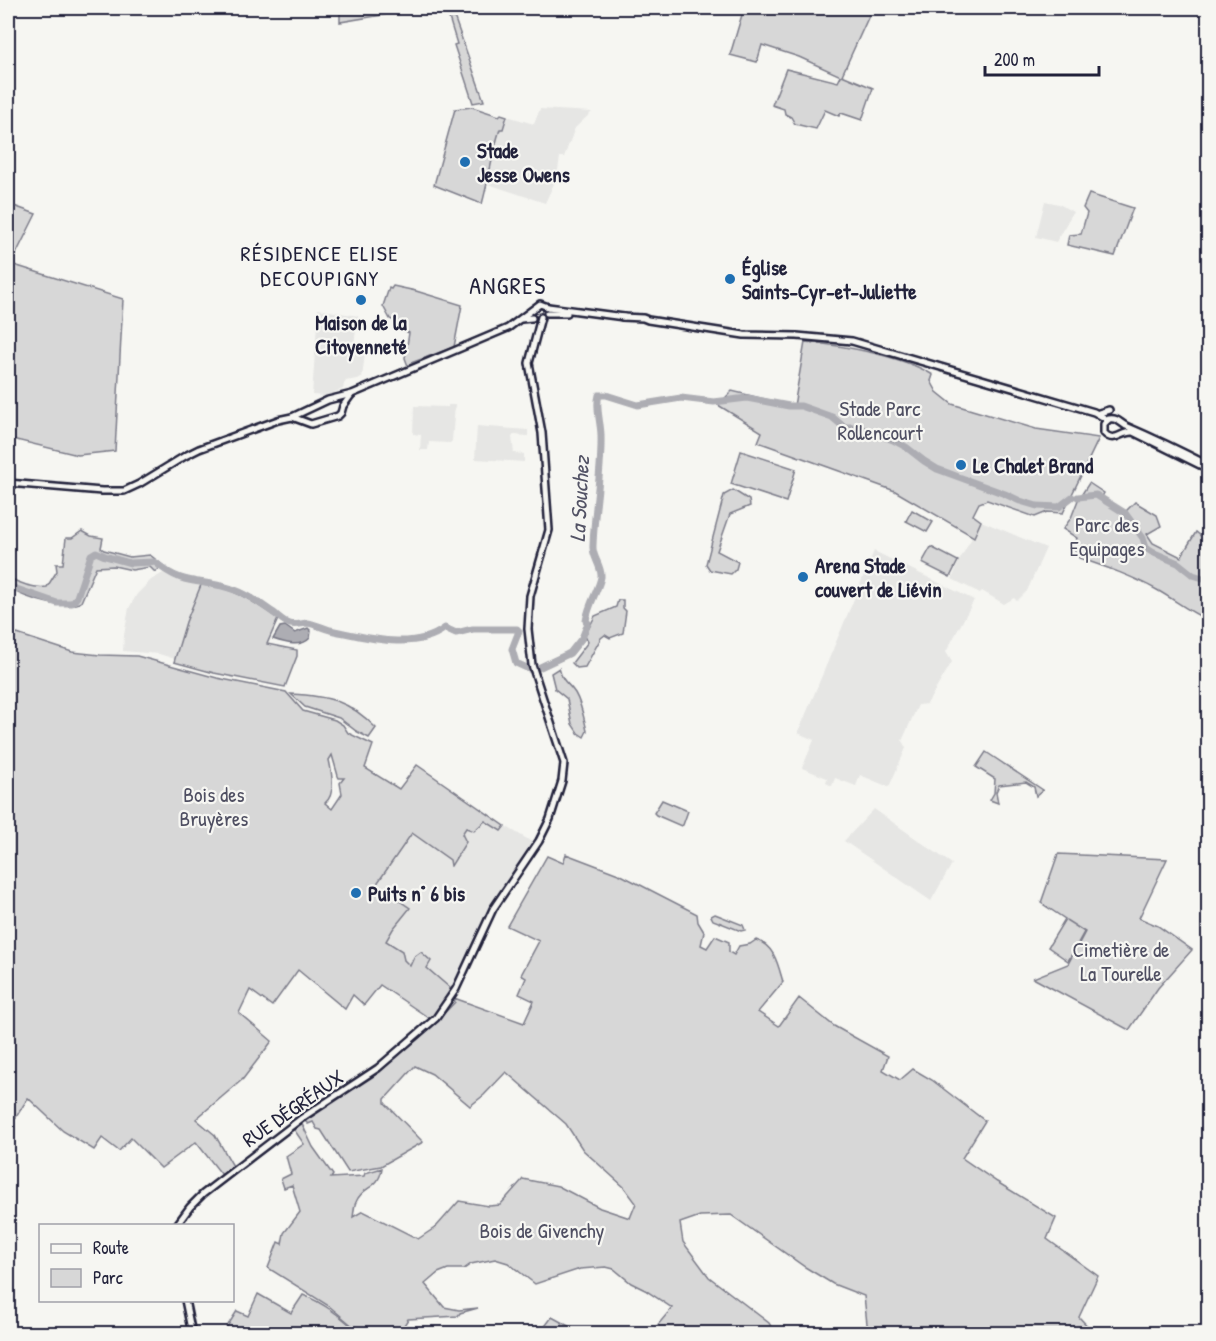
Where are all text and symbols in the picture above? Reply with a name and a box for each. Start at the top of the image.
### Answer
scale bar [985,39,1099,77]
text: 200 m [994,47,1035,72]
place label: Stade Jesse Owens [477,136,570,189]
marker: Stade Jesse Owens [458,155,472,169]
district label: RÉSIDENCE ELISE DECOUPIGNY [240,238,400,293]
place label: Église Saints-Cyr-et-Juliette [742,253,917,307]
district label: ANGRES [469,269,547,301]
marker: Église Saints-Cyr-et-Juliette [723,272,737,286]
marker: Maison de la Citoyenneté [354,293,368,307]
place label: Maison de la Citoyenneté [315,308,408,362]
park label: Stade Parc Rollencourt [837,394,923,447]
place label: Le Chalet Brand [973,451,1094,480]
water label: La Souchez [562,454,596,543]
marker: Le Chalet Brand [954,458,968,472]
park label: Parc des Equipages [1069,510,1145,563]
place label: Arena Stade couvert de Liévin [815,551,942,604]
marker: Arena Stade couvert de Liévin [796,570,810,584]
park label: Bois des Bruyères [180,780,248,833]
place label: Puits n° 6 bis [368,879,465,908]
marker: Puits n° 6 bis [349,886,363,900]
park label: Cimetière de La Tourelle [1073,935,1169,988]
street label: RUE DÉGRÉAUX [236,1062,350,1154]
park label: Bois de Givenchy [480,1216,605,1245]
legend [39,1224,234,1302]
text: Route [93,1235,129,1260]
text: Parc [93,1265,123,1290]

